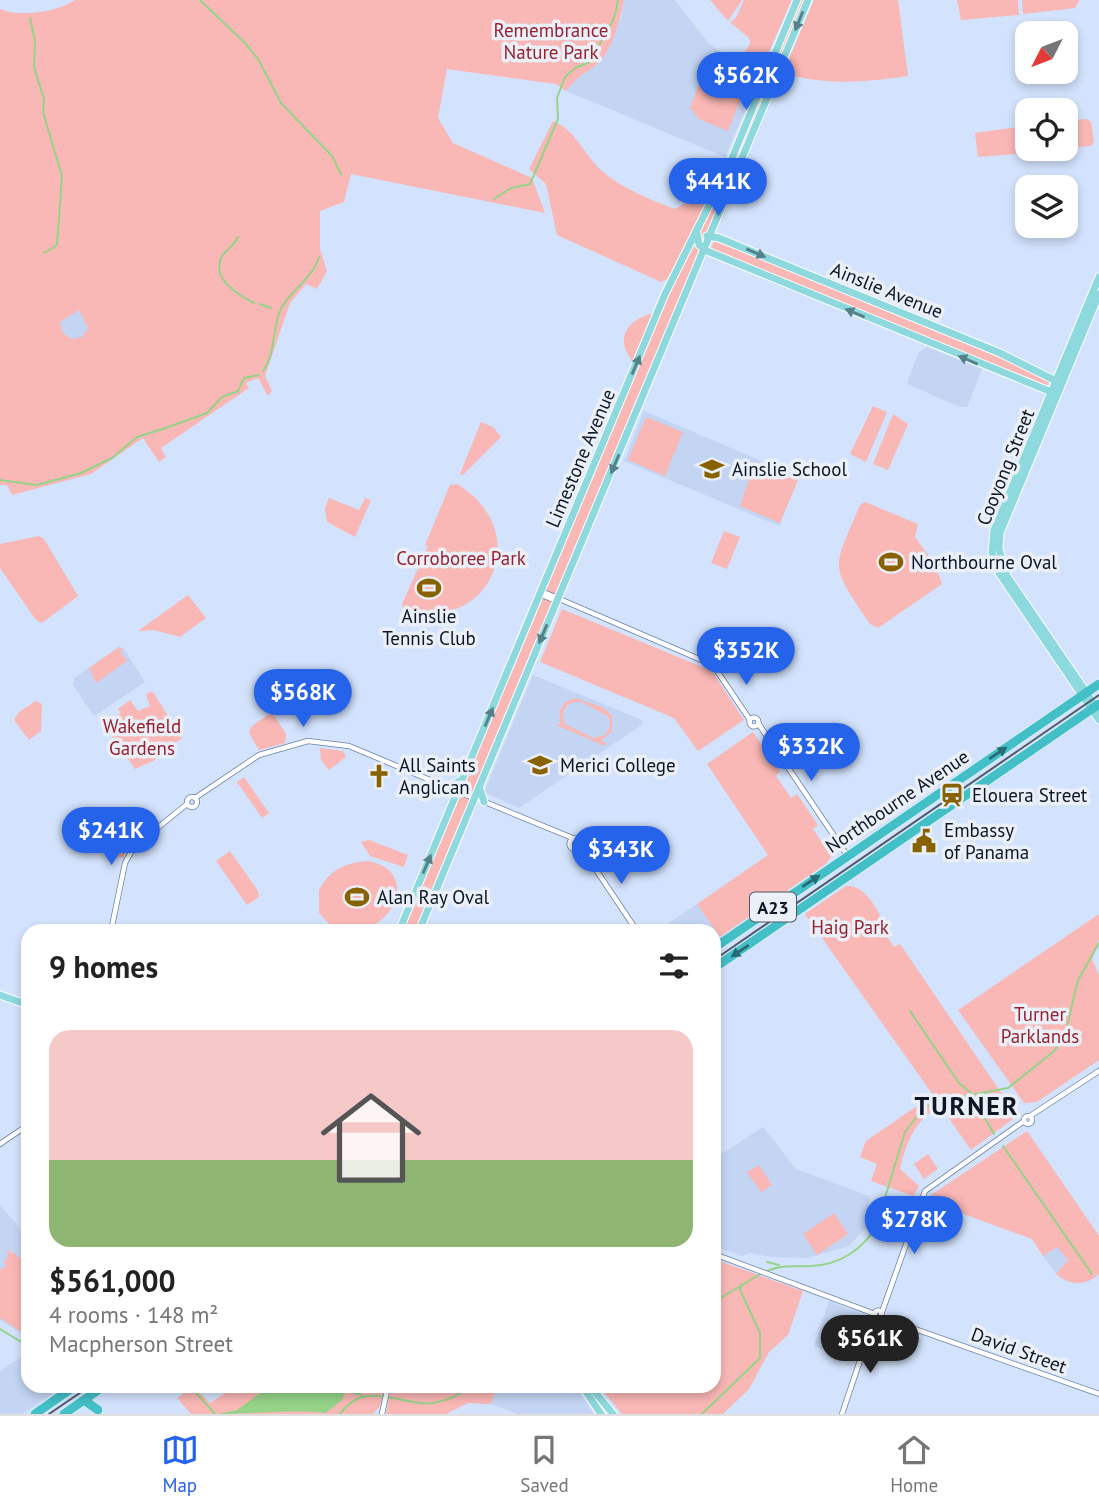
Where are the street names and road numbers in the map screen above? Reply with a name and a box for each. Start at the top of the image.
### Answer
street label: Ainslie Avenue [827,257,947,323]
street label: Limestone Avenue [540,385,620,531]
street label: Cooyong Street [971,405,1039,529]
street label: Northbourne Avenue [821,744,973,858]
road number: A23 [750,893,796,922]
street label: David Street [968,1322,1071,1379]

